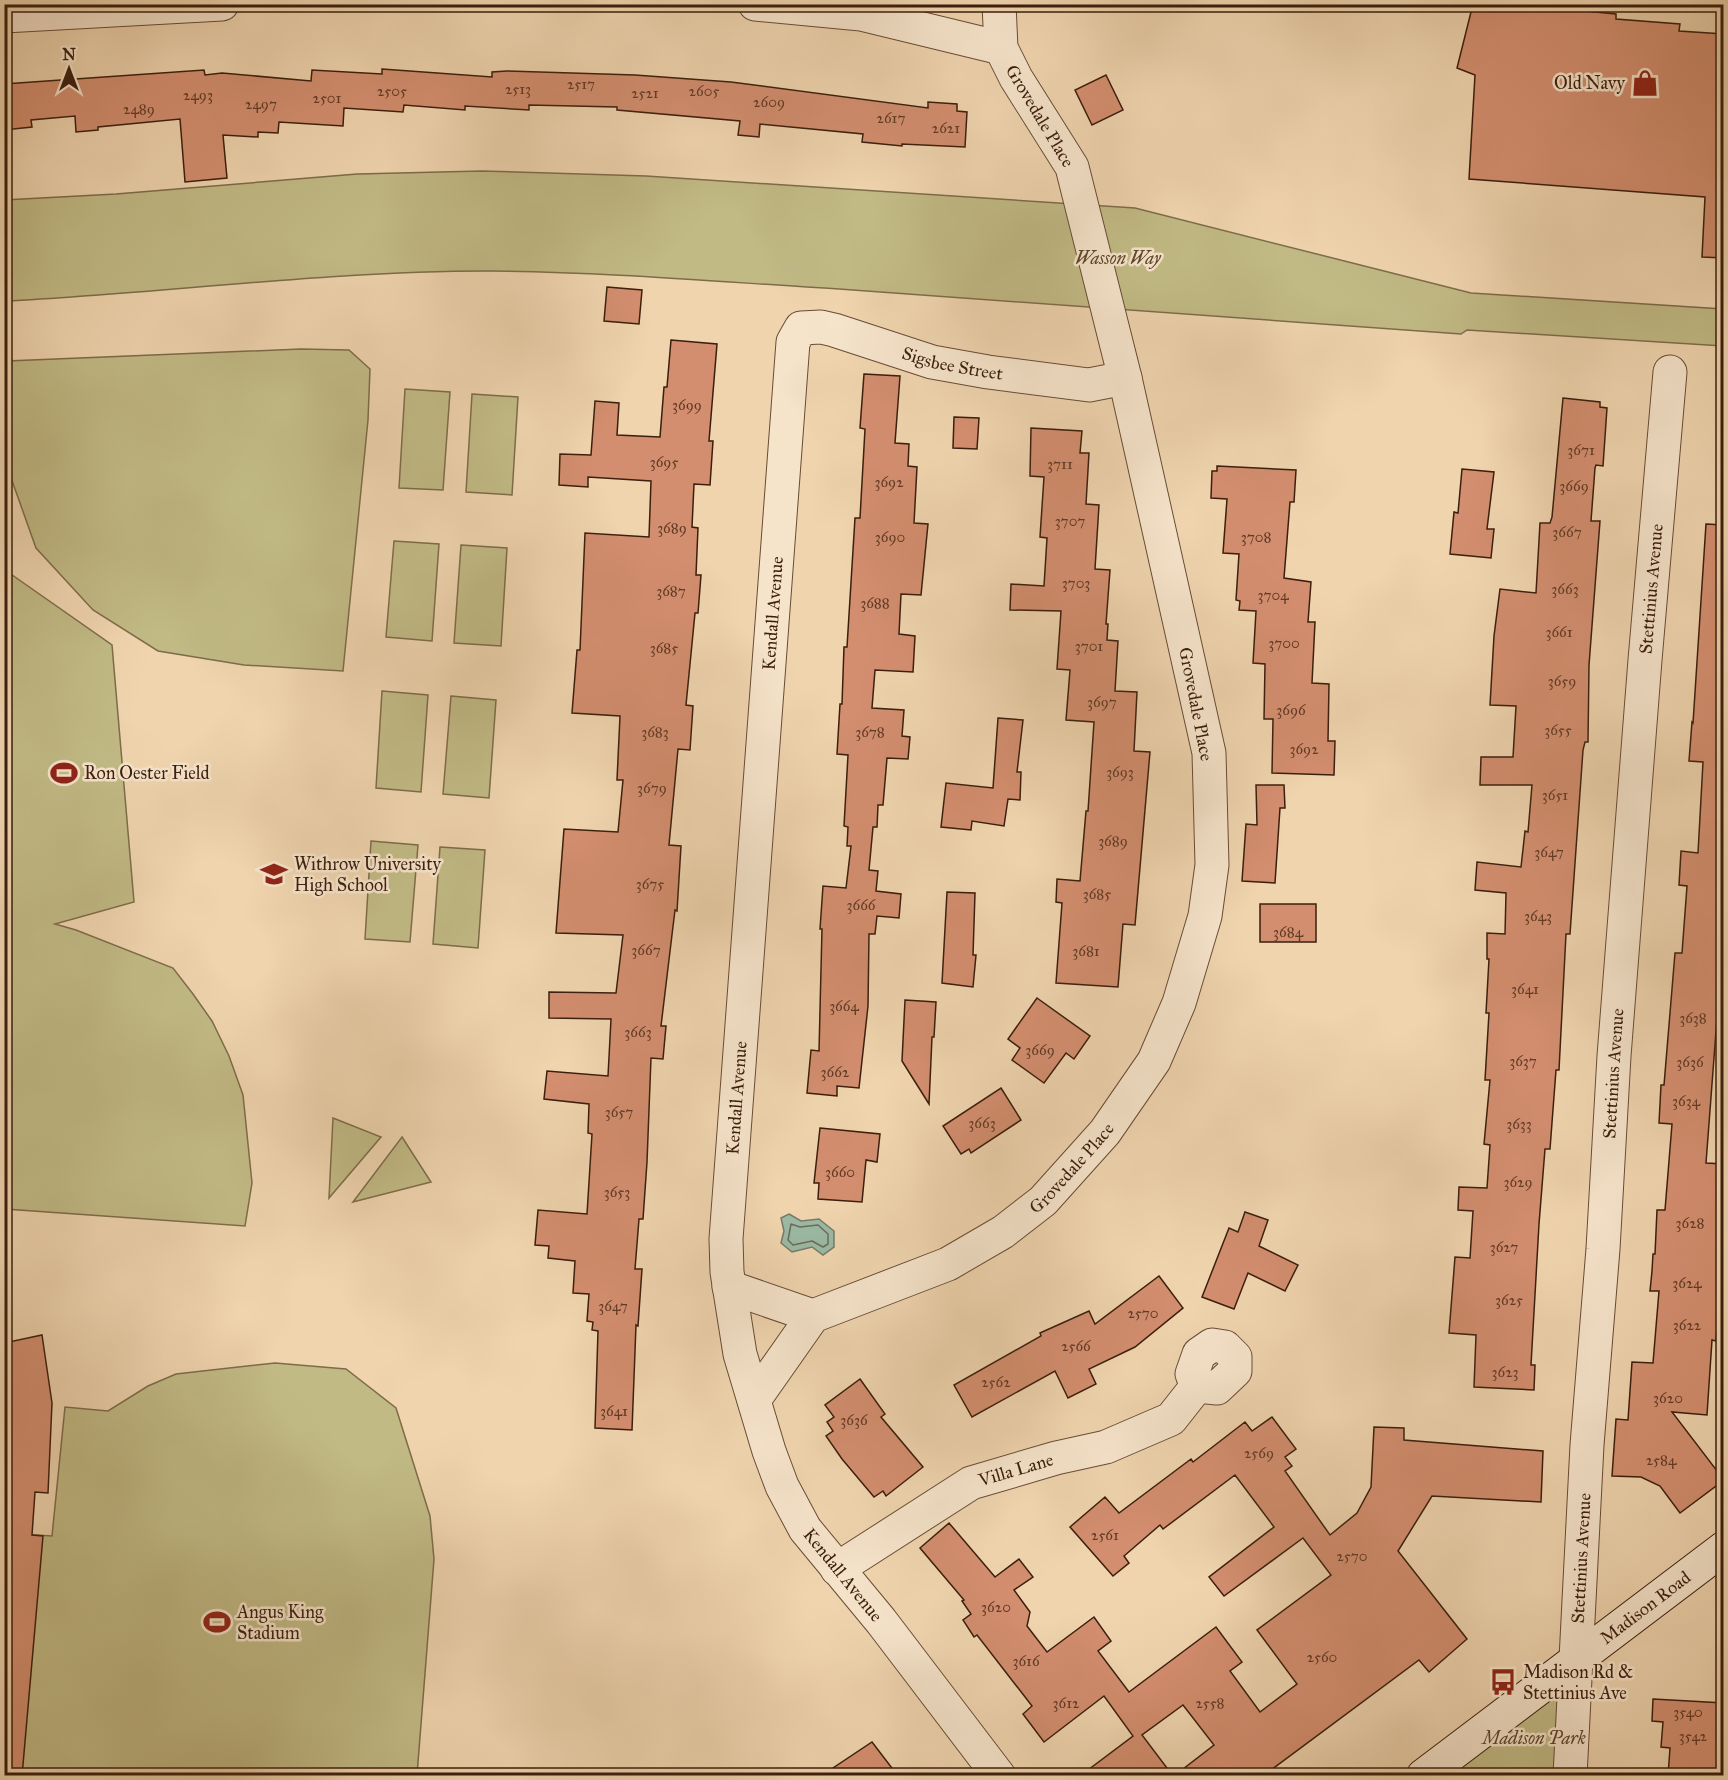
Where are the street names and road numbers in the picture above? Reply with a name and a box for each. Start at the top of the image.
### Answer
street label: Grovedale Place [1001,61,1079,171]
street label: Sigsbee Street [899,342,1005,385]
street label: Stettinius Avenue [1635,523,1668,655]
street label: Kendall Avenue [758,555,788,671]
street label: Grovedale Place [1174,645,1218,763]
street label: Stettinius Avenue [1598,1007,1629,1139]
street label: Kendall Avenue [721,1040,752,1156]
street label: Grovedale Place [1025,1119,1119,1218]
street label: Villa Lane [975,1448,1056,1491]
street label: Stettinius Avenue [1567,1492,1596,1624]
street label: Kendall Avenue [799,1524,887,1626]
street label: Madison Road [1596,1566,1695,1649]

